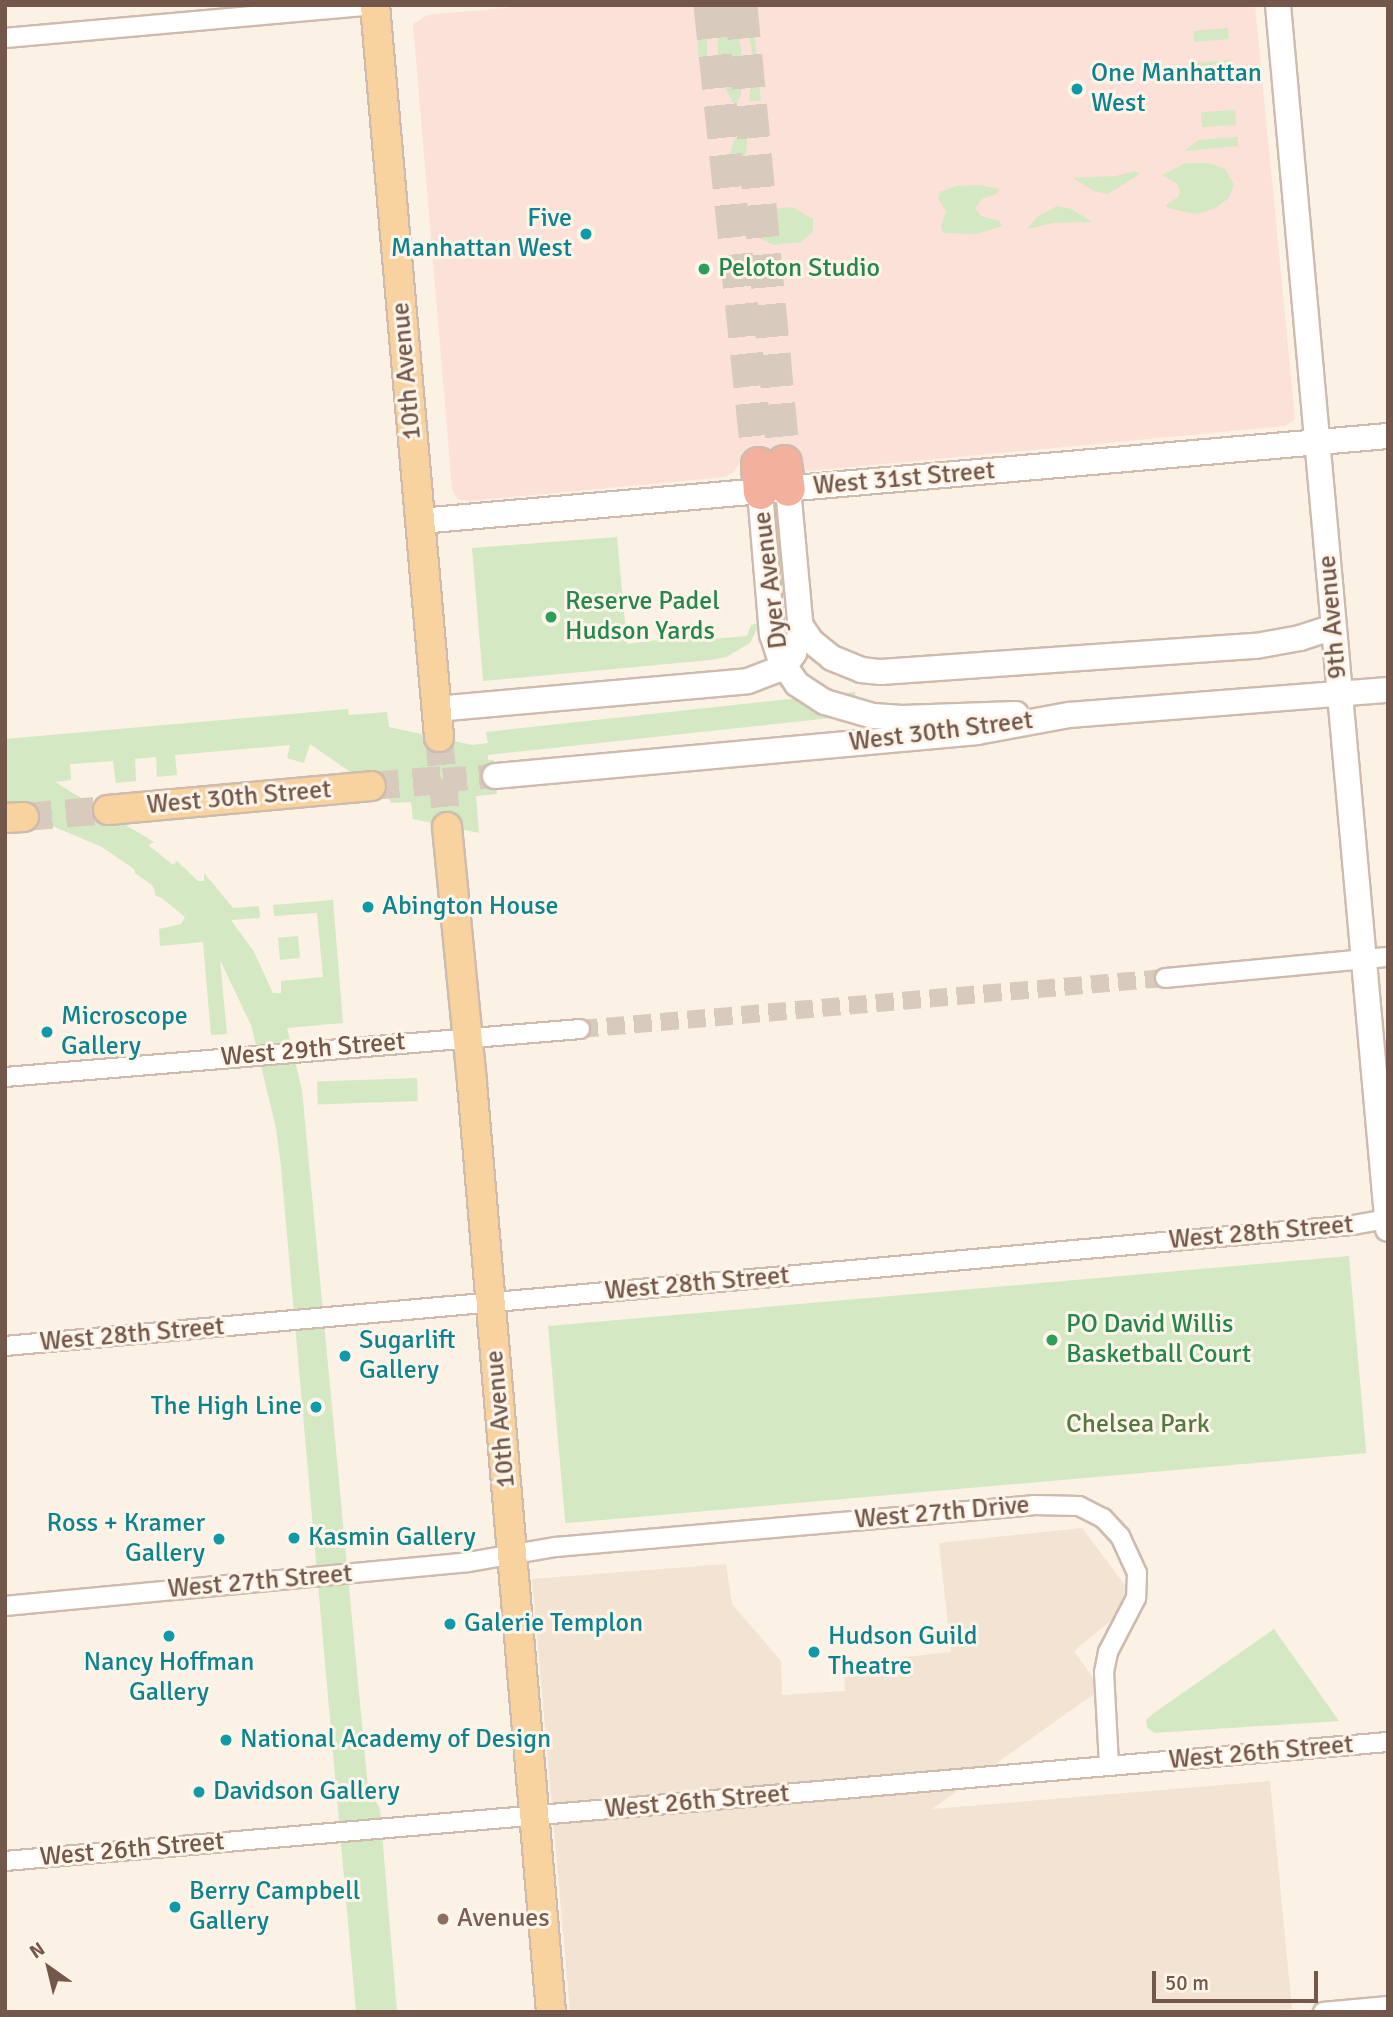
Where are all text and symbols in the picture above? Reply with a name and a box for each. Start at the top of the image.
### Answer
place label: One Manhattan West [1091,58,1262,119]
marker: One Manhattan West [1069,81,1085,97]
place label: Five Manhattan West [391,203,572,264]
marker: Five Manhattan West [578,226,594,242]
place label: Peloton Studio [718,253,880,285]
marker: Peloton Studio [696,261,712,277]
street label: 10th Avenue [385,301,429,441]
street label: West 31st Street [812,456,996,502]
street label: Dyer Avenue [747,509,795,651]
street label: 9th Avenue [1312,554,1354,680]
place label: Reserve Padel Hudson Yards [565,586,720,648]
marker: Reserve Padel Hudson Yards [543,609,559,625]
street label: West 30th Street [847,705,1035,759]
street label: West 30th Street [145,774,333,822]
place label: Abington House [382,891,559,923]
marker: Abington House [360,899,376,915]
place label: Microscope Gallery [61,1001,188,1062]
marker: Microscope Gallery [39,1024,55,1040]
street label: West 29th Street [219,1026,407,1074]
street label: West 28th Street [1167,1209,1355,1257]
street label: West 28th Street [603,1260,791,1308]
place label: PO David Willis Basketball Court [1066,1309,1251,1370]
street label: West 28th Street [38,1311,226,1359]
place label: Sugarlift Gallery [359,1325,456,1386]
marker: PO David Willis Basketball Court [1044,1332,1060,1348]
marker: Sugarlift Gallery [337,1348,353,1364]
street label: 10th Avenue [479,1349,523,1489]
place label: The High Line [151,1391,302,1423]
marker: The High Line [308,1399,324,1415]
park label: Chelsea Park [1066,1409,1210,1441]
street label: West 27th Drive [853,1490,1031,1536]
place label: Ross + Kramer Gallery [47,1508,205,1570]
place label: Kasmin Gallery [308,1522,476,1554]
marker: Kasmin Gallery [286,1530,302,1546]
marker: Ross + Kramer Gallery [211,1531,227,1547]
street label: West 27th Street [166,1558,354,1606]
place label: Galerie Templon [464,1608,643,1640]
marker: Galerie Templon [442,1616,458,1632]
place label: Hudson Guild Theatre [828,1621,977,1682]
marker: Nancy Hoffman Gallery [161,1628,177,1644]
marker: Hudson Guild Theatre [806,1644,822,1660]
place label: Nancy Hoffman Gallery [84,1647,254,1708]
place label: National Academy of Design [240,1724,551,1756]
street label: West 26th Street [1167,1729,1355,1777]
marker: National Academy of Design [218,1732,234,1748]
place label: Davidson Gallery [213,1776,400,1808]
street label: West 26th Street [603,1778,791,1826]
marker: Davidson Gallery [191,1784,207,1800]
street label: West 26th Street [38,1826,226,1874]
place label: Berry Campbell Gallery [189,1876,360,1938]
marker: Berry Campbell Gallery [167,1899,183,1915]
place label: Avenues [457,1903,550,1935]
marker: Avenues [435,1911,451,1927]
north arrow [14,1933,84,2003]
text: N [25,1937,49,1964]
scale bar [1155,1958,1321,2002]
text: 50 m [1165,1970,1209,1996]

